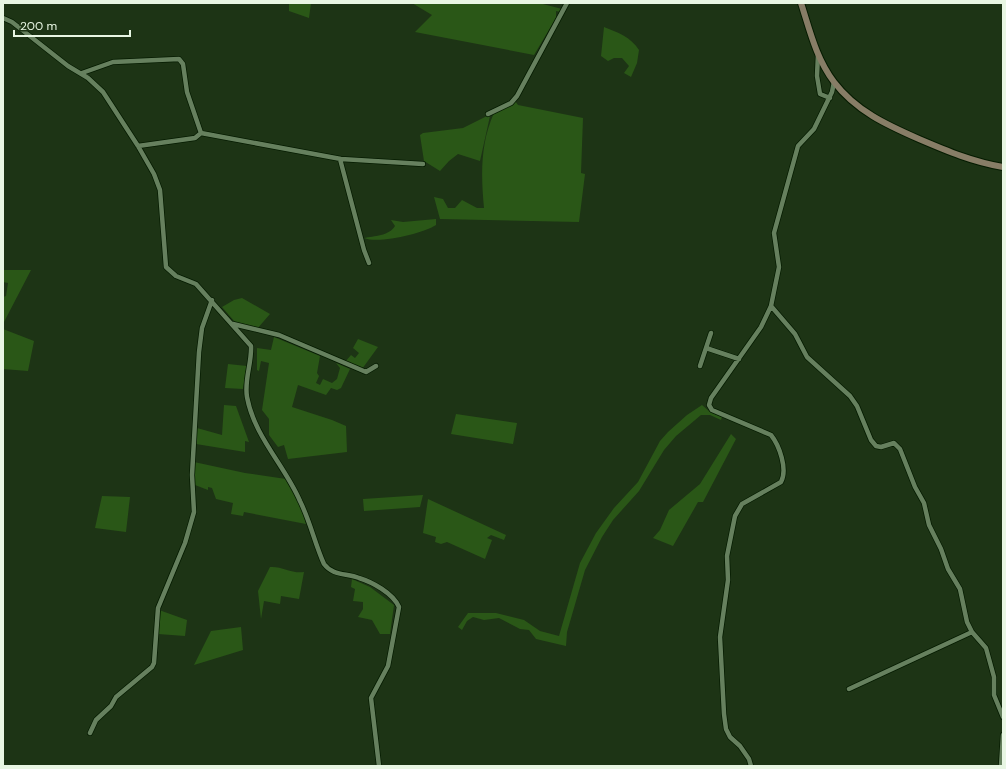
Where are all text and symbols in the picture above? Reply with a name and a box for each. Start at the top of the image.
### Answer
scale bar [14,12,130,38]
text: 200 m [20,18,57,34]

